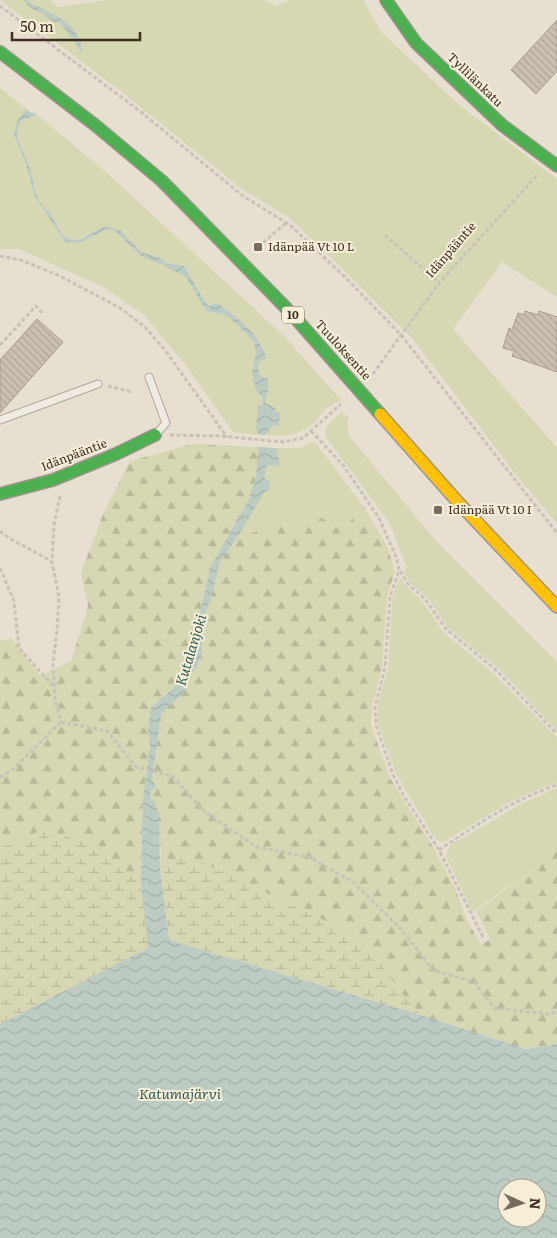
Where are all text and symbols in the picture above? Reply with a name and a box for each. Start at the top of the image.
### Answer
scale bar [12,10,140,42]
text: 50 m [20,14,54,37]
street label: Tyllilänkatu [444,48,508,111]
street label: Idänpääntie [421,217,480,281]
place label: Idänpää Vt 10 L [268,237,354,255]
marker: Idänpää Vt 10 L [252,241,264,253]
road number: 10 [282,306,304,324]
street label: Tuuloksentie [312,315,376,384]
street label: Idänpääntie [38,433,109,475]
place label: Idänpää Vt 10 I [448,500,532,518]
marker: Idänpää Vt 10 I [432,504,444,516]
water label: Kutalanjoki [170,611,211,688]
water label: Katumajärvi [139,1083,222,1103]
north arrow [497,1178,547,1228]
text: N [526,1197,546,1210]

